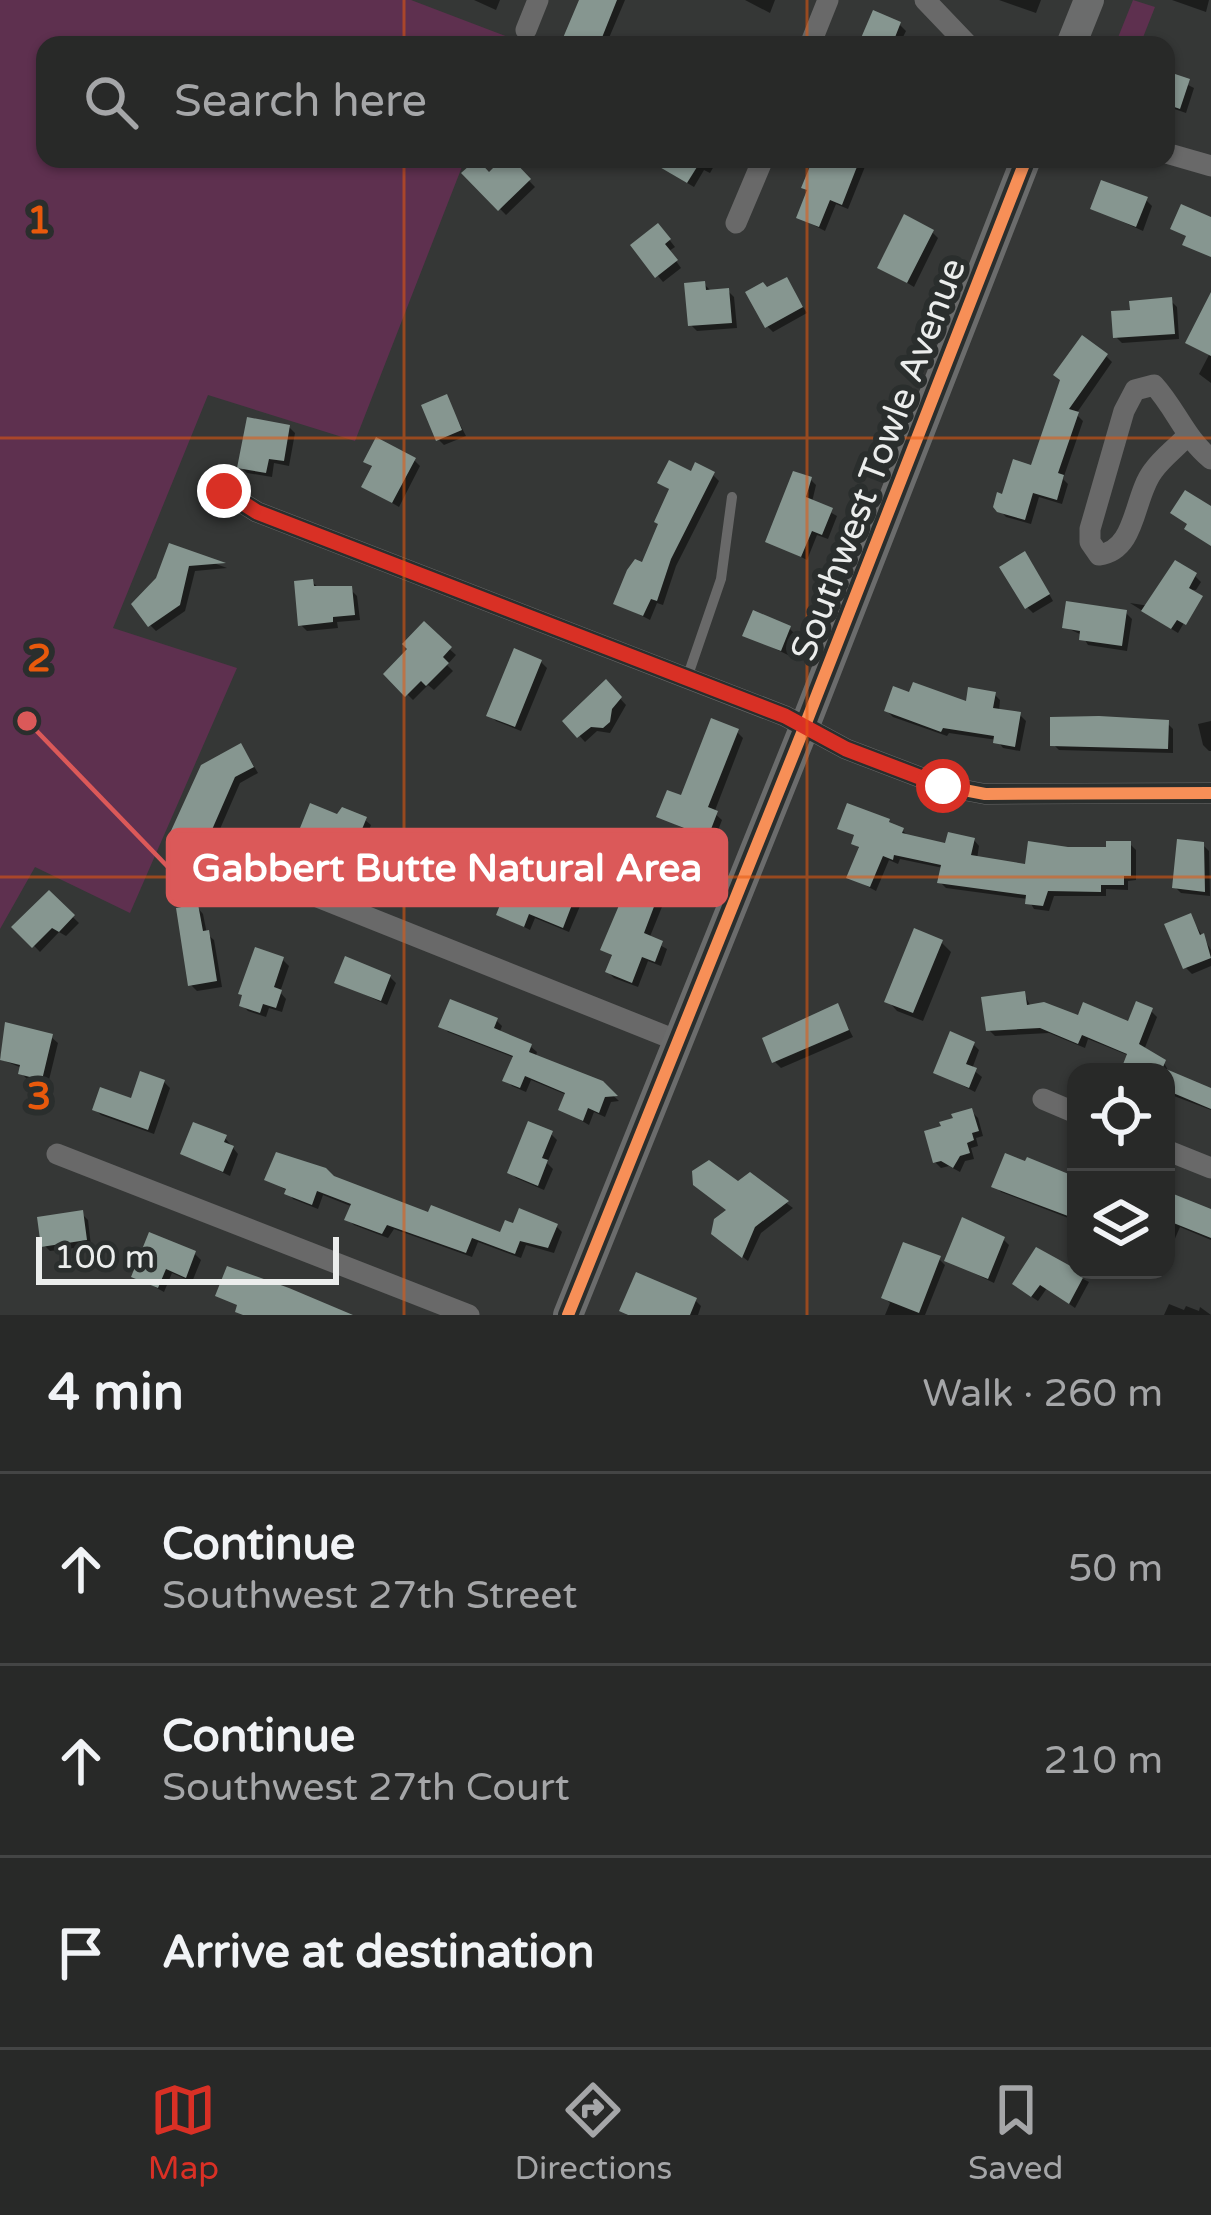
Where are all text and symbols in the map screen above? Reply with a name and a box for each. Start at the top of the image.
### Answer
search box [36,36,1175,168]
icon: search [78,69,144,135]
text: Search here [174,75,427,129]
text: 1 [27,197,51,244]
street label: Southwest Towle Avenue [782,252,975,667]
route end [197,464,251,518]
text: 2 [27,635,51,682]
route start [916,759,970,813]
callout: Gabbert Butte Natural Area [168,830,726,905]
text: Gabbert Butte Natural Area [192,845,702,892]
map controls [1067,1063,1175,1279]
button: locate [1067,1063,1175,1171]
text: 3 [27,1073,51,1120]
button: layers [1067,1171,1175,1279]
scale bar [36,1231,339,1284]
text: 100 m [54,1238,155,1277]
text: 4 min [48,1362,184,1424]
text: Walk · 260 m [922,1370,1163,1417]
text: Continue [162,1518,355,1572]
icon: ahead [48,1536,114,1602]
text: 50 m [1068,1545,1163,1592]
text: Southwest 27th Street [162,1572,577,1619]
text: Continue [162,1710,355,1764]
icon: ahead [48,1728,114,1794]
text: 210 m [1044,1737,1163,1784]
text: Southwest 27th Court [162,1764,570,1811]
icon: arrive [48,1920,114,1986]
text: Arrive at destination [162,1926,594,1980]
tab: Map [148,2077,219,2188]
tab: Directions [515,2077,672,2188]
tab: Saved [968,2077,1063,2188]

